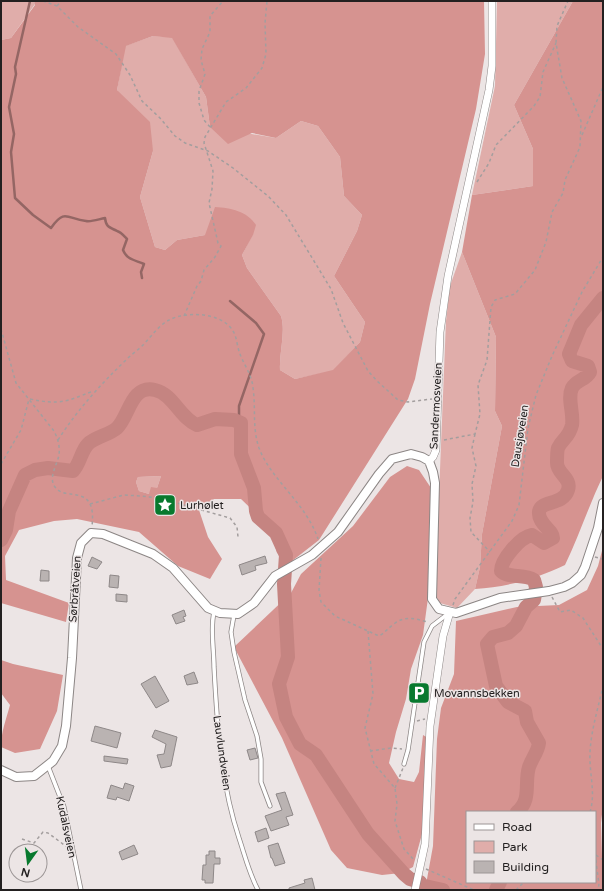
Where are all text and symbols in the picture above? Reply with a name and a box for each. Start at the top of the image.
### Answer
street label: Sandermosveien [427,362,445,450]
street label: Dausjøveien [509,404,531,468]
place icon: Lurhølet [152,492,178,518]
place label: Lurhølet [180,499,224,512]
street label: Sørbråtveien [66,555,84,623]
parking icon: Movannsbekken [406,680,432,706]
place label: Movannsbekken [434,687,520,700]
street label: Lauvlundveien [210,715,234,791]
street label: Kudalsveien [53,795,79,859]
legend [466,811,596,883]
text: Road [502,820,532,834]
text: Park [502,840,528,854]
north arrow [8,843,48,883]
text: Building [502,860,549,874]
text: N [20,865,32,880]

